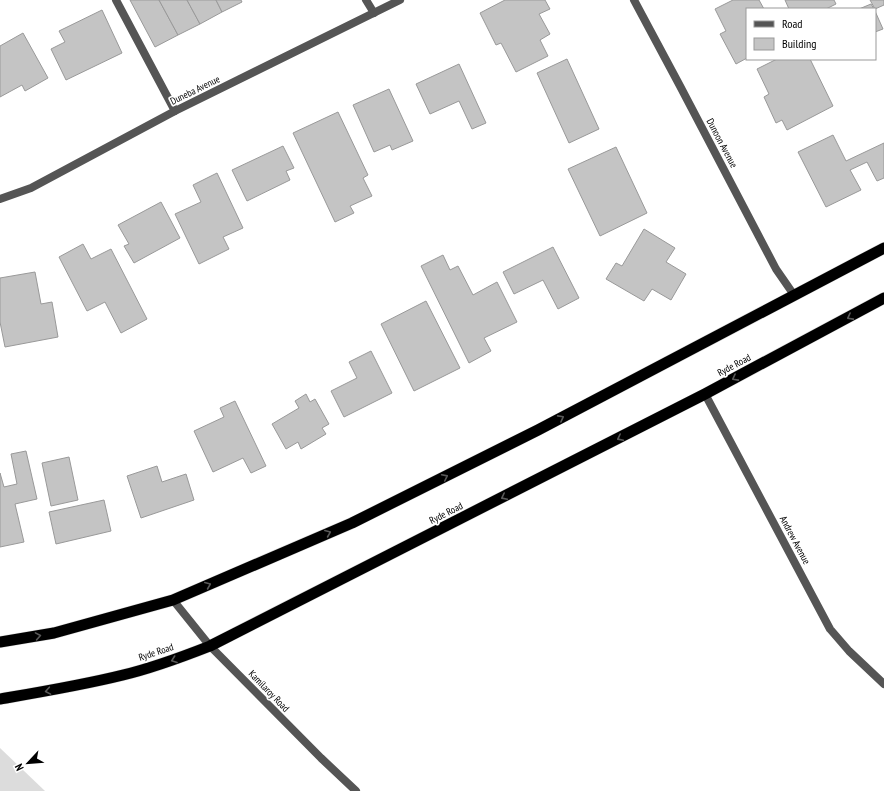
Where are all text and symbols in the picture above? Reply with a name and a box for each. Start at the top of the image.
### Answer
legend [746,8,876,60]
text: Road [782,16,802,31]
text: Building [782,36,817,51]
street label: Duneba Avenue [168,72,222,108]
street label: Dunoon Avenue [704,116,740,170]
one-way arrow [846,312,854,319]
street label: Ryde Road [715,351,753,379]
one-way arrow [732,373,739,381]
one-way arrow [557,415,564,423]
one-way arrow [616,433,624,441]
one-way arrow [440,474,448,481]
one-way arrow [501,492,508,500]
street label: Ryde Road [427,499,465,527]
street label: Andrew Avenue [777,514,813,566]
one-way arrow [323,530,331,538]
one-way arrow [204,582,212,590]
one-way arrow [35,632,42,641]
street label: Ryde Road [137,640,175,664]
one-way arrow [170,655,177,663]
street label: Kamilaroy Road [246,667,292,715]
one-way arrow [45,686,51,694]
north arrow [8,743,48,783]
text: N [11,762,27,773]

